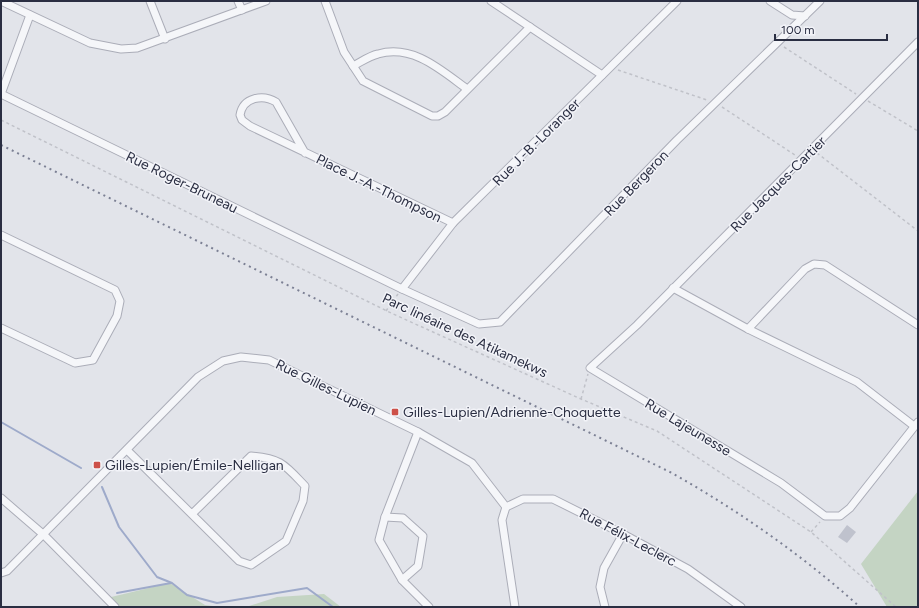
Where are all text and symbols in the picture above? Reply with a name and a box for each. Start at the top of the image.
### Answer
scale bar [775,16,887,42]
text: 100 m [781,23,815,37]
street label: Rue J.-B.-Loranger [489,95,584,190]
street label: Rue Jacques-Cartier [727,133,830,236]
street label: Rue Bergeron [601,147,672,220]
street label: Rue Roger-Bruneau [123,148,241,217]
street label: Place J.-A.-Thompson [313,151,444,226]
street label: Parc linéaire des Atikamekws [379,290,550,381]
street label: Rue Gilles-Lupien [273,356,379,419]
street label: Rue Lajeunesse [642,395,734,460]
place label: Gilles-Lupien/Adrienne-Choquette [403,404,621,421]
marker: Gilles-Lupien/Adrienne-Choquette [390,407,400,417]
place label: Gilles-Lupien/Émile-Nelligan [105,457,284,474]
marker: Gilles-Lupien/Émile-Nelligan [92,460,102,470]
street label: Rue Félix-Leclerc [576,505,679,570]

